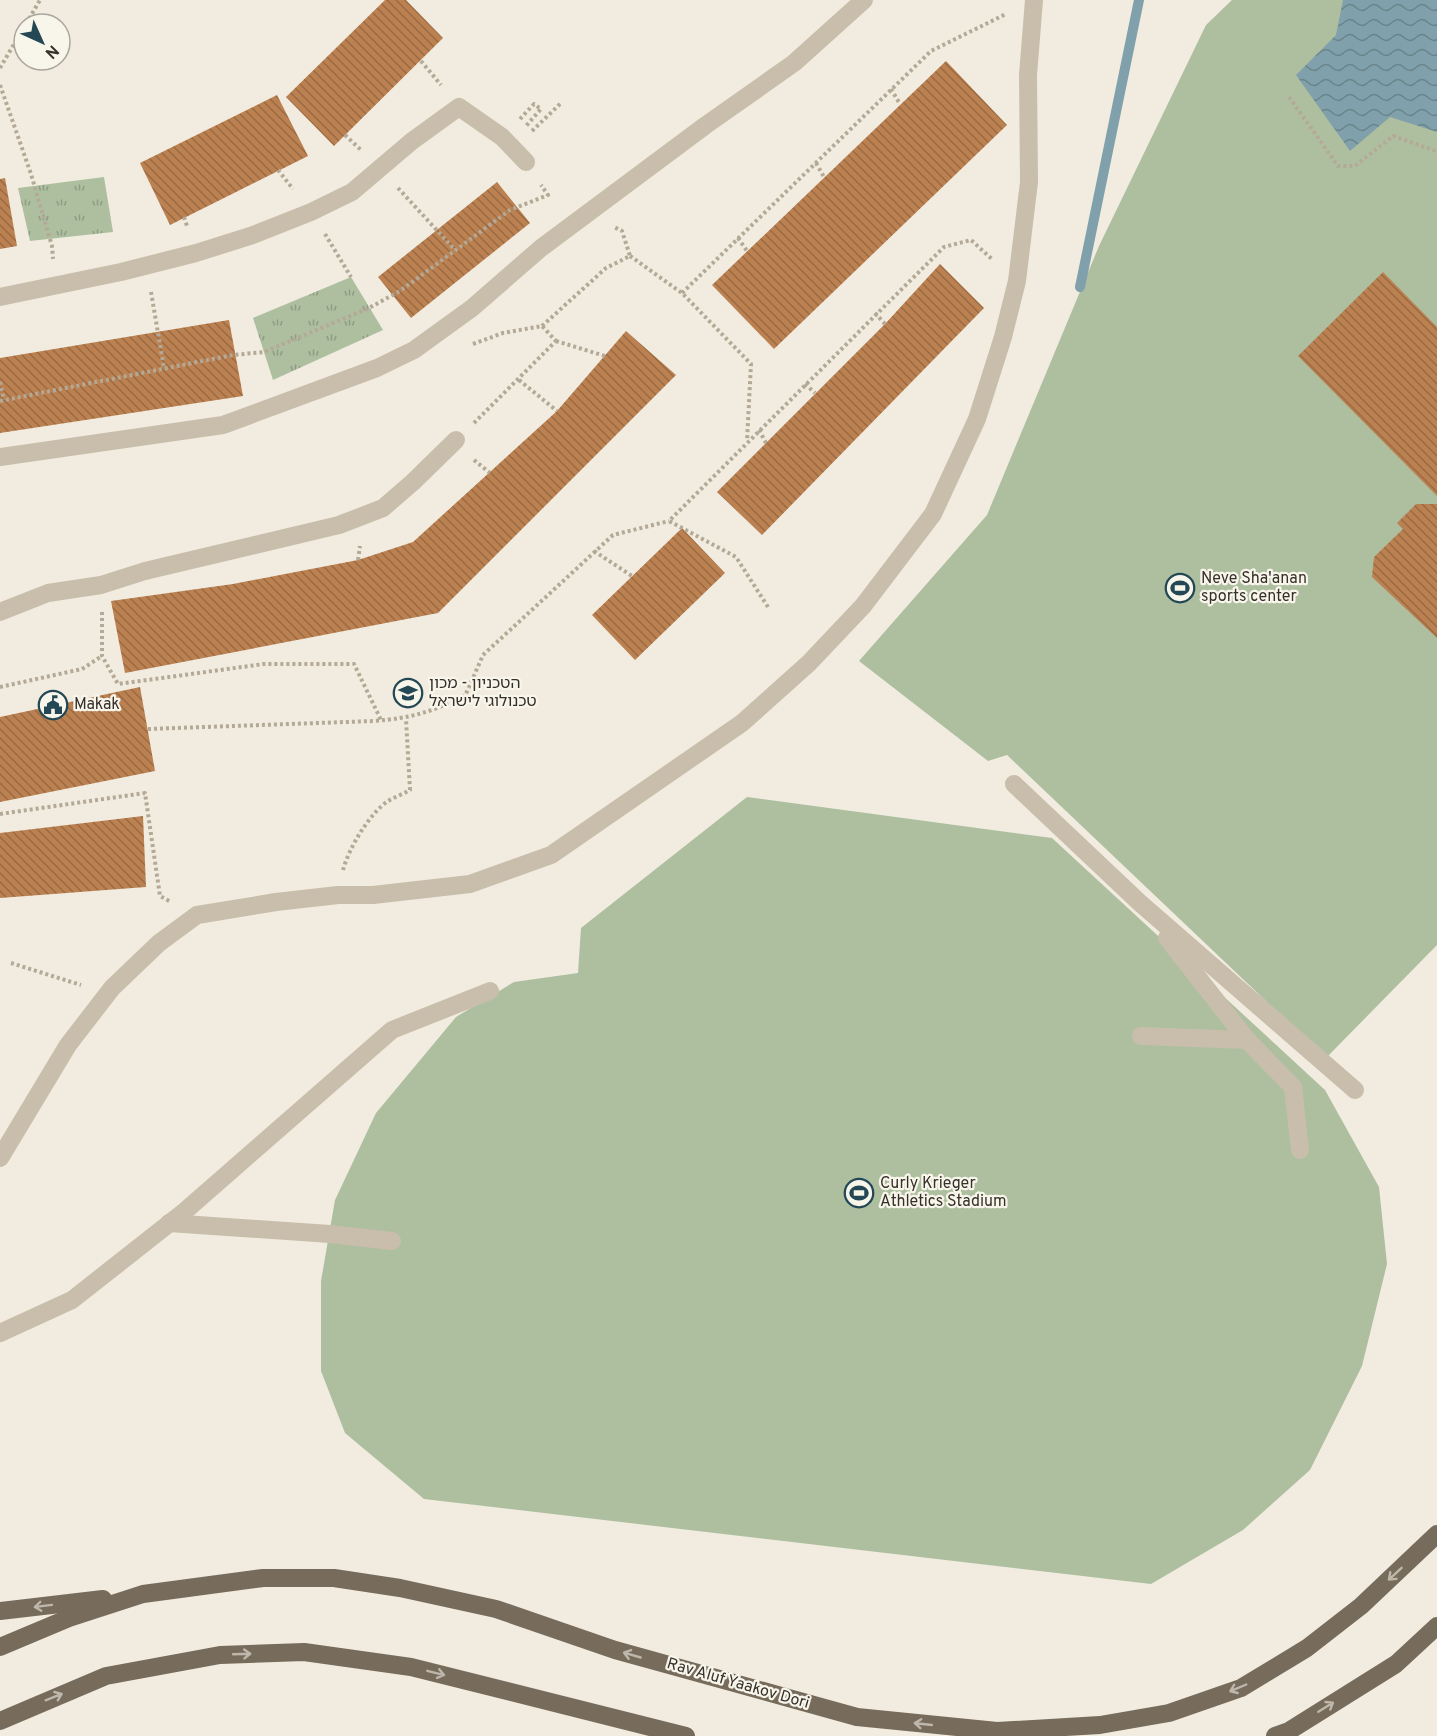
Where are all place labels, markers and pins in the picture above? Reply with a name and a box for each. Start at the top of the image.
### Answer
place label: Neve Sha'anan sports center [1201,569,1307,607]
sports icon: Neve Sha'anan sports center [1164,572,1196,604]
place label: הטכניון - מכון טכנולוגי לישראל [429,674,537,712]
school or university icon: הטכניון - מכון טכנולוגי לישראל [392,677,424,709]
public building icon: Makak [37,689,69,721]
place label: Makak [74,695,120,715]
place label: Curly Krieger Athletics Stadium [880,1174,1007,1212]
sports icon: Curly Krieger Athletics Stadium [843,1177,875,1209]

